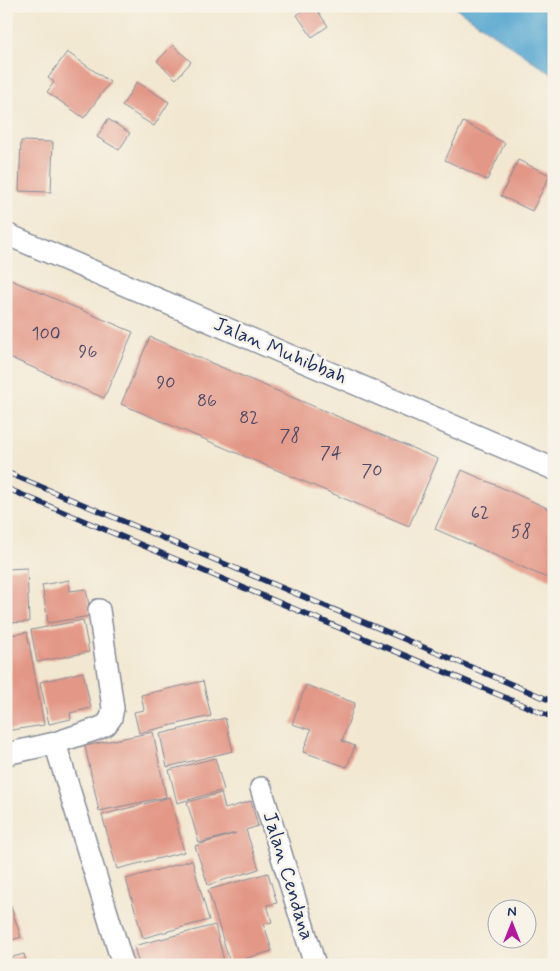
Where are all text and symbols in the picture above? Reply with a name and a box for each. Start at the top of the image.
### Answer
street label: Jalan Muhibbah [209,311,351,391]
house number: 100 [31,322,61,346]
house number: 96 [79,340,97,364]
house number: 90 [156,371,176,395]
house number: 86 [197,389,217,413]
house number: 82 [239,406,259,430]
house number: 78 [280,424,300,448]
house number: 74 [320,441,342,465]
house number: 70 [361,459,383,483]
house number: 62 [471,501,489,525]
house number: 58 [511,520,531,544]
street label: Jalan Cendana [256,808,320,944]
north arrow [488,898,538,948]
text: N [507,903,517,921]

